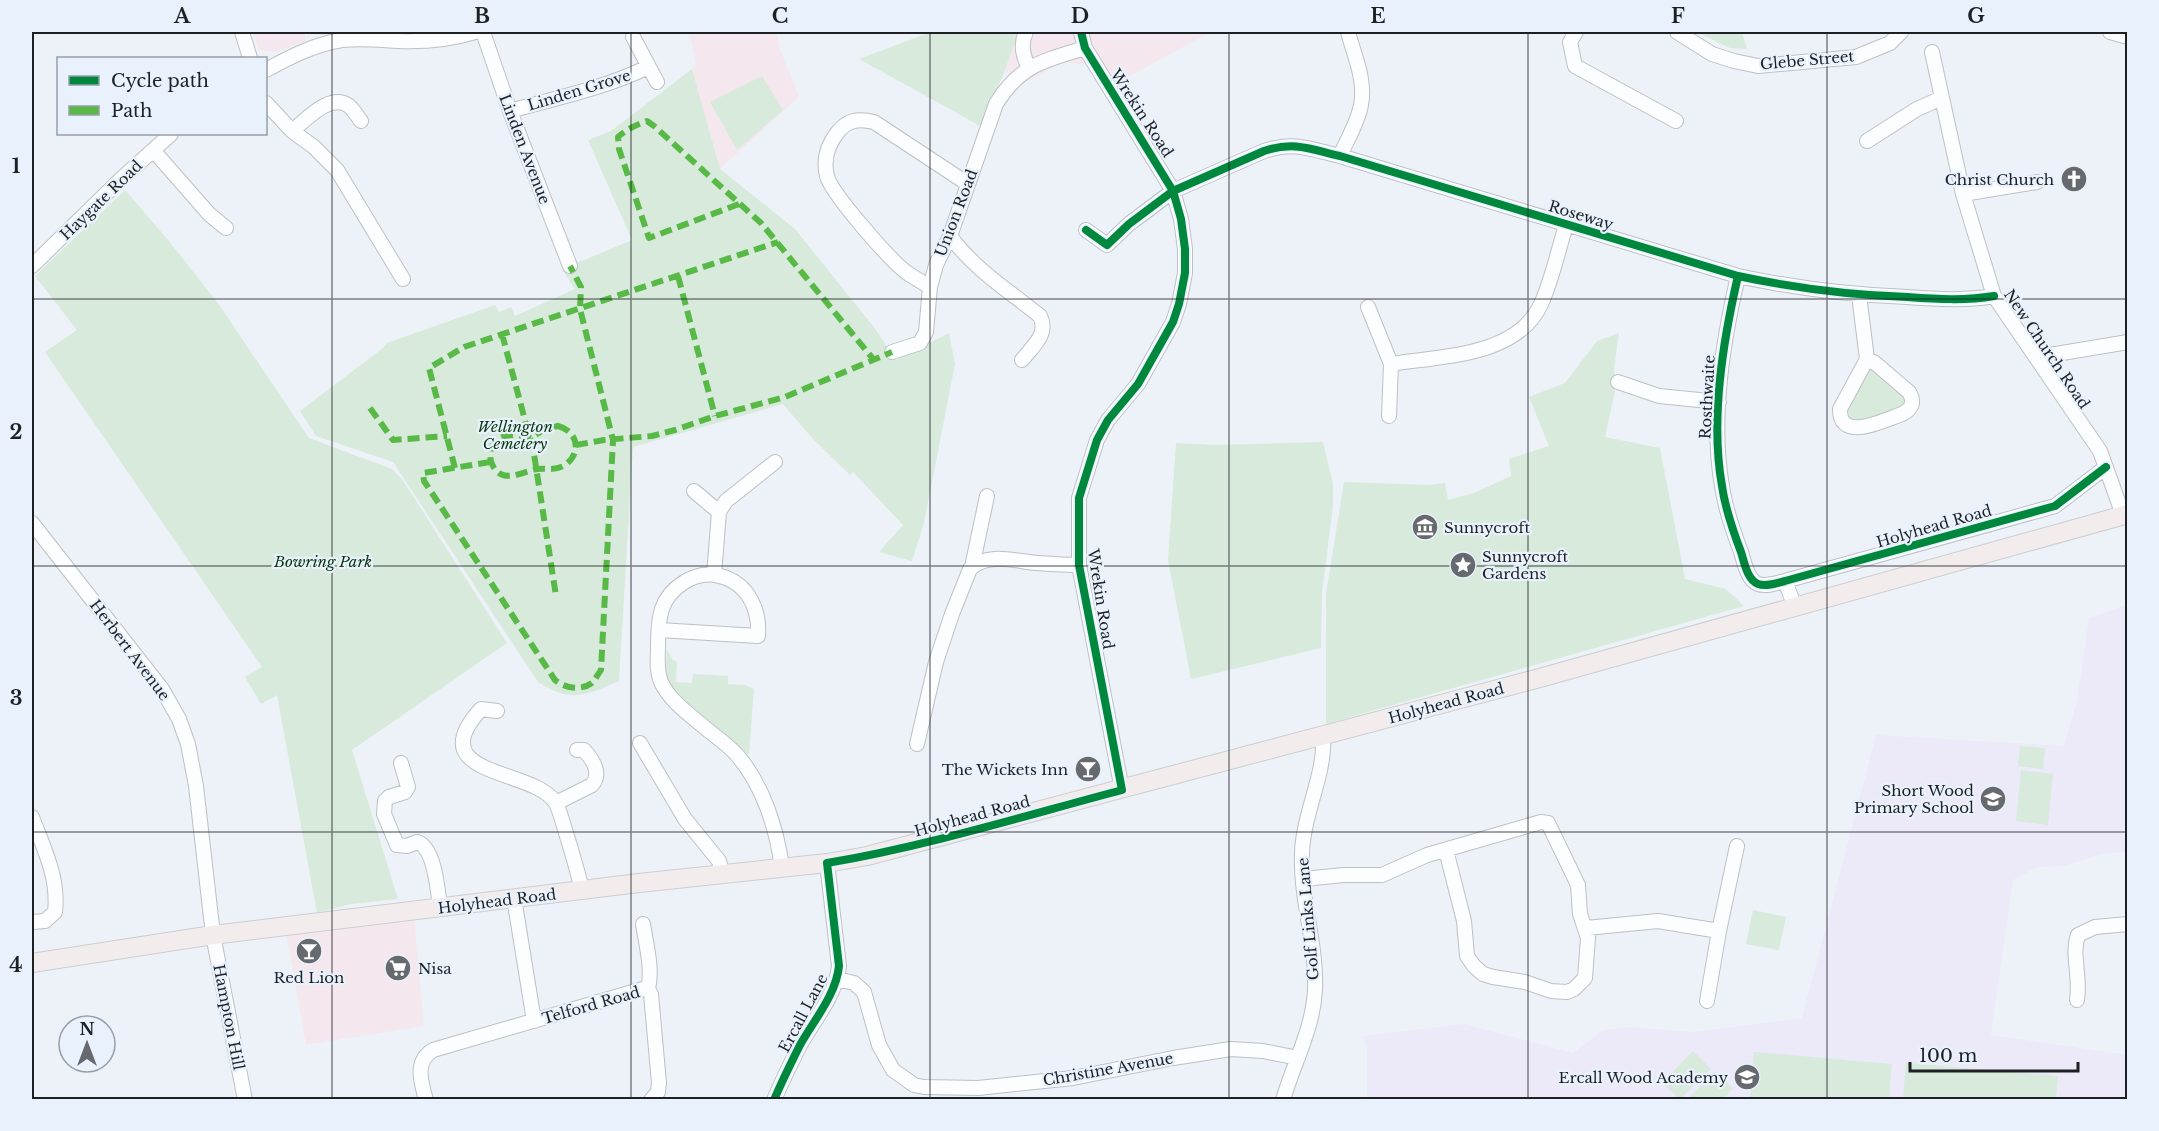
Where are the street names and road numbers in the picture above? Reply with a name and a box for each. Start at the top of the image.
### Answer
street label: Glebe Street [1759,46,1855,74]
street label: Wrekin Road [1106,64,1178,161]
street label: Linden Grove [525,65,633,115]
street label: Linden Avenue [495,91,555,207]
street label: Haygate Road [56,156,146,244]
street label: Union Road [931,167,981,259]
street label: Roseway [1546,196,1616,234]
street label: New Church Road [2000,286,2094,412]
street label: Rosthwaite [1695,354,1719,440]
street label: Holyhead Road [1874,500,1994,552]
street label: Wrekin Road [1084,546,1118,651]
street label: Herbert Avenue [86,596,174,704]
street label: Holyhead Road [1386,678,1506,728]
street label: Holyhead Road [912,791,1032,841]
street label: Golf Links Lane [1293,857,1323,981]
street label: Holyhead Road [437,884,557,918]
street label: Hampton Hill [209,963,249,1072]
street label: Ercall Lane [774,970,832,1056]
street label: Telford Road [540,982,642,1028]
street label: Christine Avenue [1041,1048,1175,1090]

